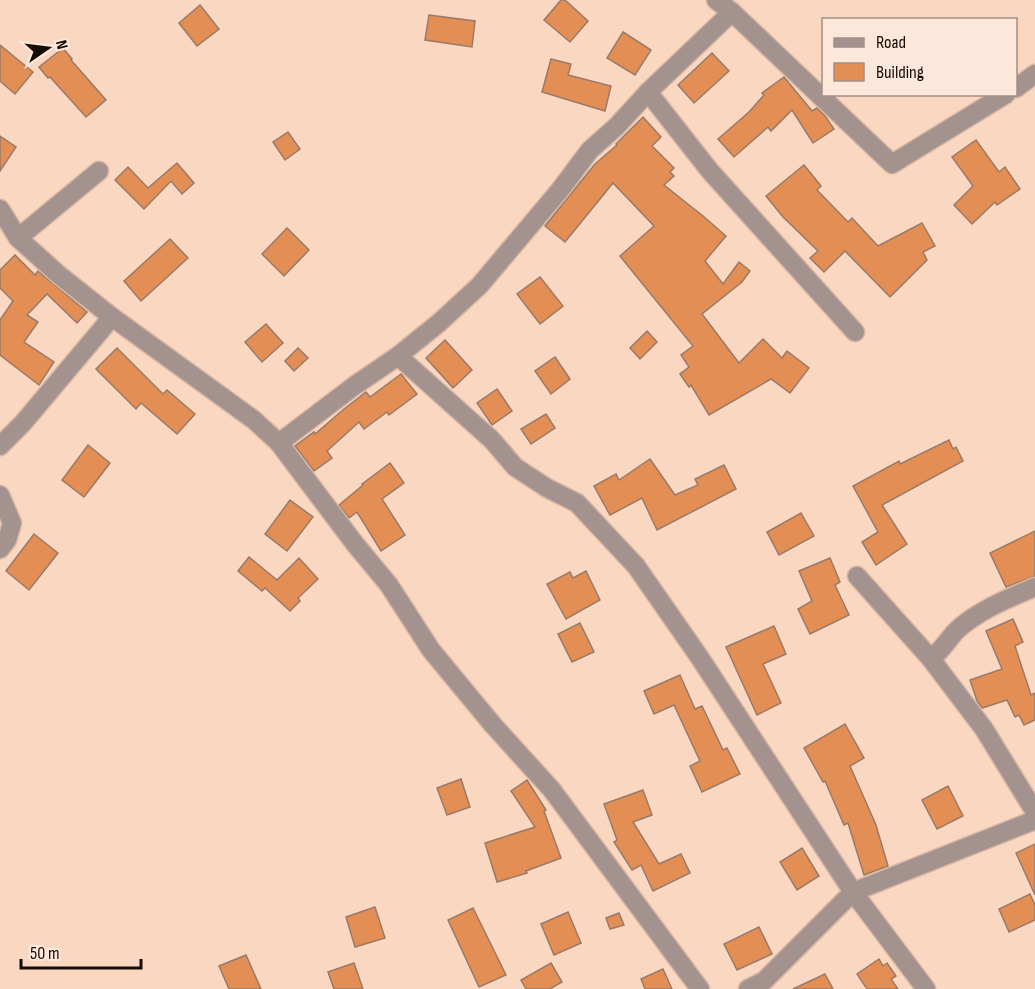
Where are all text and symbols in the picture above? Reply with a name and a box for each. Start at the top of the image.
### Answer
north arrow [18,18,78,78]
legend [822,18,1017,96]
text: Road [876,32,906,53]
text: N [51,38,71,51]
text: Building [876,62,924,83]
scale bar [21,932,141,970]
text: 50 m [30,943,60,964]

